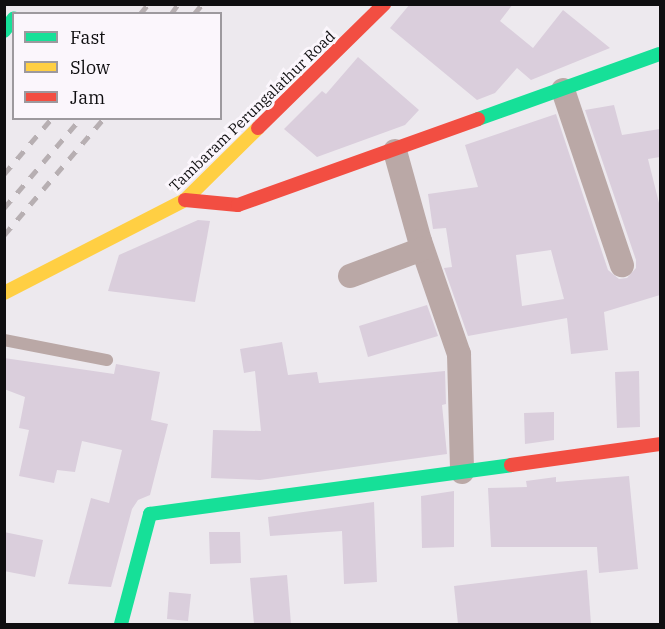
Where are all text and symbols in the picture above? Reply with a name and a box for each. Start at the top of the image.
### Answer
legend [12,12,222,120]
text: Fast [70,26,105,49]
street label: Tambaram Perungalathur Road [165,27,339,195]
text: Slow [70,56,110,79]
text: Jam [70,86,105,109]

